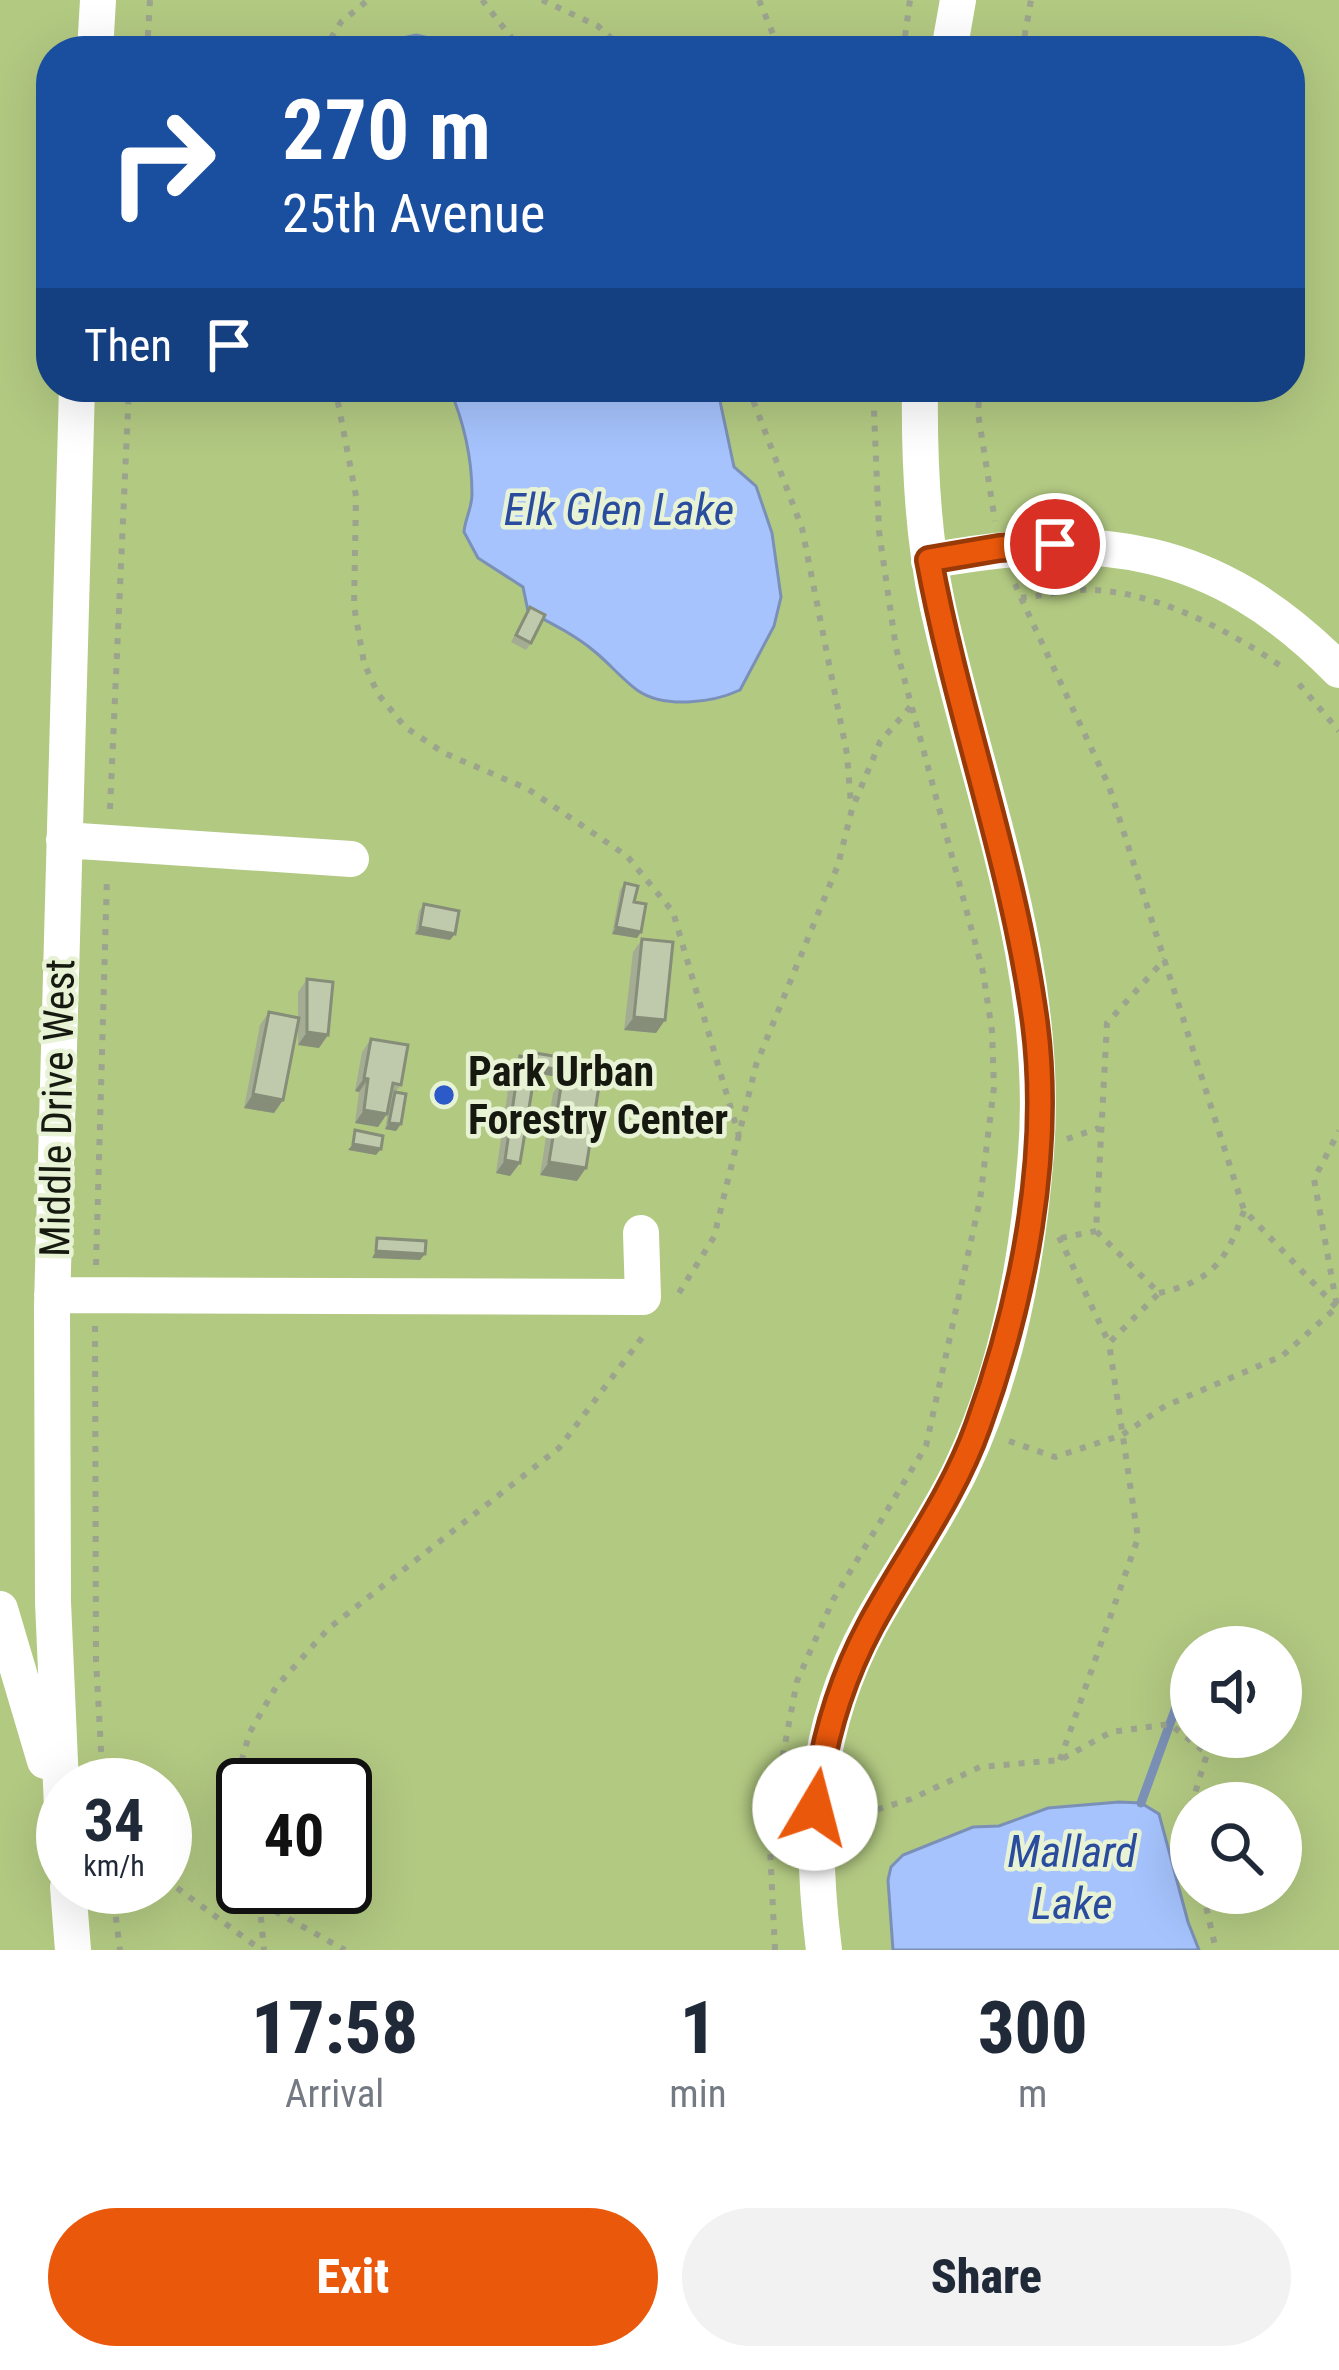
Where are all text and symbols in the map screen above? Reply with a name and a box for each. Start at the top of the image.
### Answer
text: 270 m [282,81,491,180]
icon: right [84,84,240,240]
text: 25th Avenue [282,182,545,245]
icon: arrive [196,312,262,378]
text: Then [84,319,172,372]
water label: Elk Glen Lake [504,483,734,536]
pin [1004,493,1106,595]
icon: arrive [1022,511,1088,577]
street label: Middle Drive West [30,959,84,1257]
place label: Park Urban Forestry Center [468,1047,728,1144]
marker: Park Urban Forestry Center [431,1082,457,1108]
map controls [1170,1626,1302,1914]
button: sound [1170,1626,1302,1758]
position arrow [752,1745,878,1871]
speed limit sign: 40 [216,1758,372,1914]
button: search [1170,1782,1302,1914]
text: 34 [84,1785,144,1856]
water label: Mallard Lake [1007,1825,1138,1930]
text: km/h [83,1848,145,1883]
text: 17:58 [251,1986,418,2071]
text: 1 [680,1986,716,2071]
text: 300 [978,1986,1088,2071]
text: Arrival [285,2071,384,2117]
text: min [669,2071,727,2117]
text: m [1018,2071,1047,2117]
button: Exit [48,2208,658,2346]
button: Share [682,2208,1291,2346]

